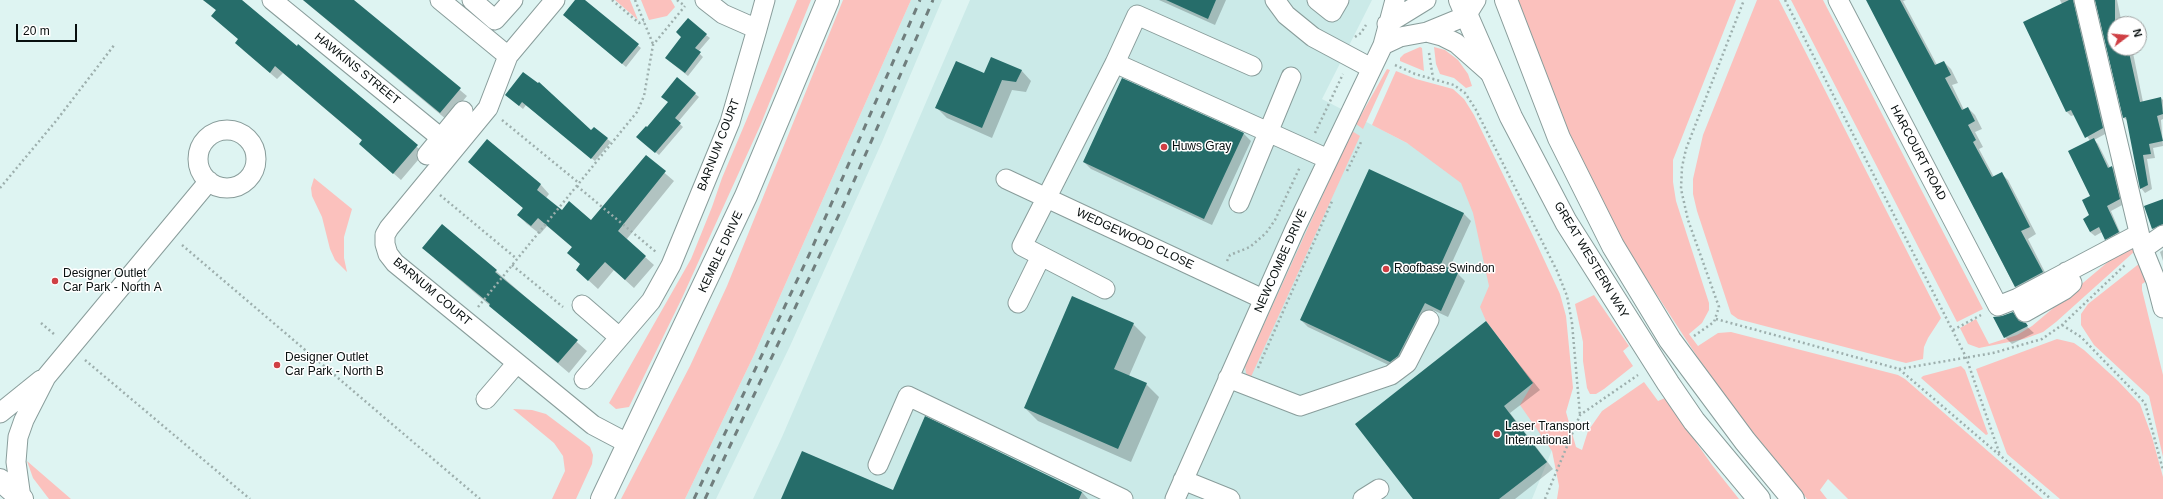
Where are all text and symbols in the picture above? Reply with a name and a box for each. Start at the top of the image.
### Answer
scale bar [18,16,79,42]
north arrow [2107,16,2147,56]
text: 20 m [23,24,50,38]
text: N [2131,27,2144,38]
street label: HAWKINS STREET [311,30,403,108]
street label: BARNUM COURT [695,97,743,193]
street label: HARCOURT ROAD [1887,103,1949,203]
place label: Huws Gray [1172,140,1231,154]
marker: Huws Gray [1159,142,1169,152]
street label: GREAT WESTERN WAY [1551,199,1631,321]
street label: WEDGEWOOD CLOSE [1074,205,1196,273]
street label: NEWCOMBE DRIVE [1252,207,1310,315]
street label: KEMBLE DRIVE [696,209,746,295]
street label: BARNUM COURT [390,255,474,329]
place label: Roofbase Swindon [1394,262,1495,276]
marker: Roofbase Swindon [1381,264,1391,274]
place label: Designer Outlet Car Park - North A [63,267,162,295]
marker: Designer Outlet Car Park - North A [50,276,60,286]
place label: Designer Outlet Car Park - North B [285,351,384,379]
marker: Designer Outlet Car Park - North B [272,360,282,370]
place label: Laser Transport International [1505,420,1589,448]
marker: Laser Transport International [1492,429,1502,439]

